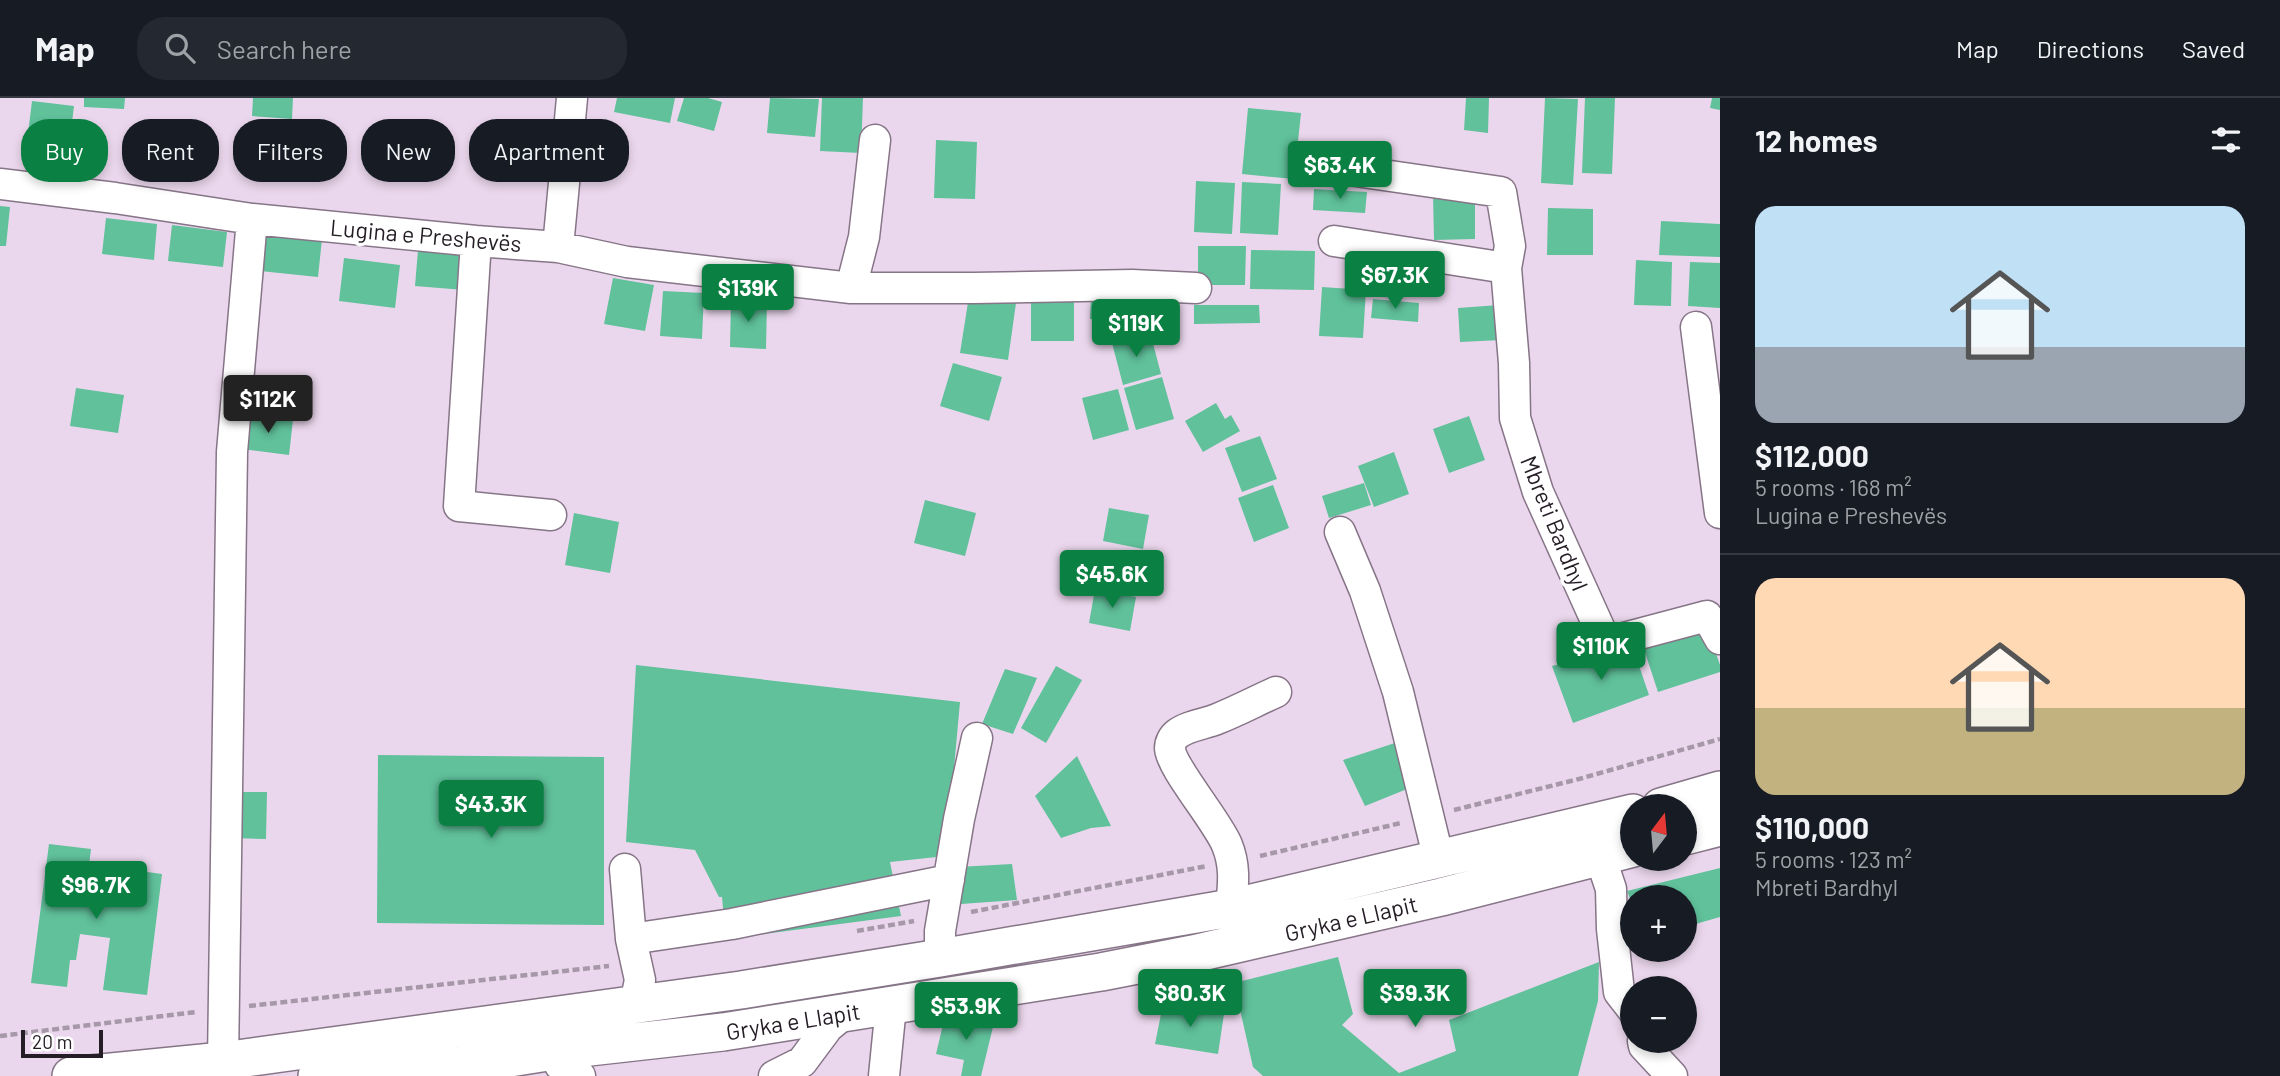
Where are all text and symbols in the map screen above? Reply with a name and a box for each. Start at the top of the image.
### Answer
search box [137,17,627,80]
text: Map [35,28,95,68]
icon: search [161,29,199,67]
text: Search here [217,33,352,64]
text: Map [1956,34,1999,63]
text: Directions [2037,34,2144,63]
text: Saved [2182,34,2245,63]
chip: Buy [21,119,108,182]
chip: Rent [122,119,219,182]
chip: Filters [233,119,347,182]
chip: New [361,119,455,182]
chip: Apartment [469,119,629,182]
icon: filters [2207,121,2245,159]
text: 12 homes [1755,122,1878,158]
pin: $63.4K [1283,141,1397,201]
text: $63.4K [1304,150,1376,178]
street label: Lugina e Preshevës [329,213,523,257]
pin: $67.3K [1338,252,1452,311]
icon: home [1937,252,2063,378]
text: $67.3K [1361,260,1429,288]
pin: $139K [699,264,797,324]
text: $139K [718,273,778,301]
pin: $119K [1087,300,1185,359]
text: $119K [1108,308,1164,336]
pin: $112K [219,376,317,435]
text: $112K [240,384,296,412]
text: $112,000 [1755,437,1869,473]
street label: Mbreti Bardhyl [1515,451,1595,595]
text: 5 rooms · 168 m² [1755,473,1912,501]
text: Lugina e Preshevës [1755,501,1947,529]
pin: $45.6K [1055,550,1169,610]
text: $45.6K [1076,559,1148,587]
pin: $110K [1552,622,1650,682]
icon: home [1937,624,2063,750]
text: $110K [1572,631,1630,659]
pin: $43.3K [434,780,548,840]
text: $43.3K [455,789,527,817]
north arrow [1620,794,1698,872]
map controls [1620,794,1697,1053]
text: $110,000 [1755,809,1869,845]
text: 5 rooms · 123 m² [1755,845,1912,873]
pin: $96.7K [39,862,153,921]
text: $96.7K [61,870,131,898]
text: Mbreti Bardhyl [1755,873,1898,901]
button: + [1620,885,1697,962]
street label: Gryka e Llapit [1282,889,1420,947]
pin: $80.3K [1133,970,1247,1029]
pin: $39.3K [1358,970,1472,1029]
button: − [1620,976,1697,1053]
text: $80.3K [1154,978,1226,1006]
text: $39.3K [1380,978,1450,1006]
pin: $53.9K [909,982,1023,1042]
text: $53.9K [931,991,1001,1019]
street label: Gryka e Llapit [724,997,862,1045]
scale bar [21,1027,103,1059]
text: 20 m [32,1030,72,1053]

